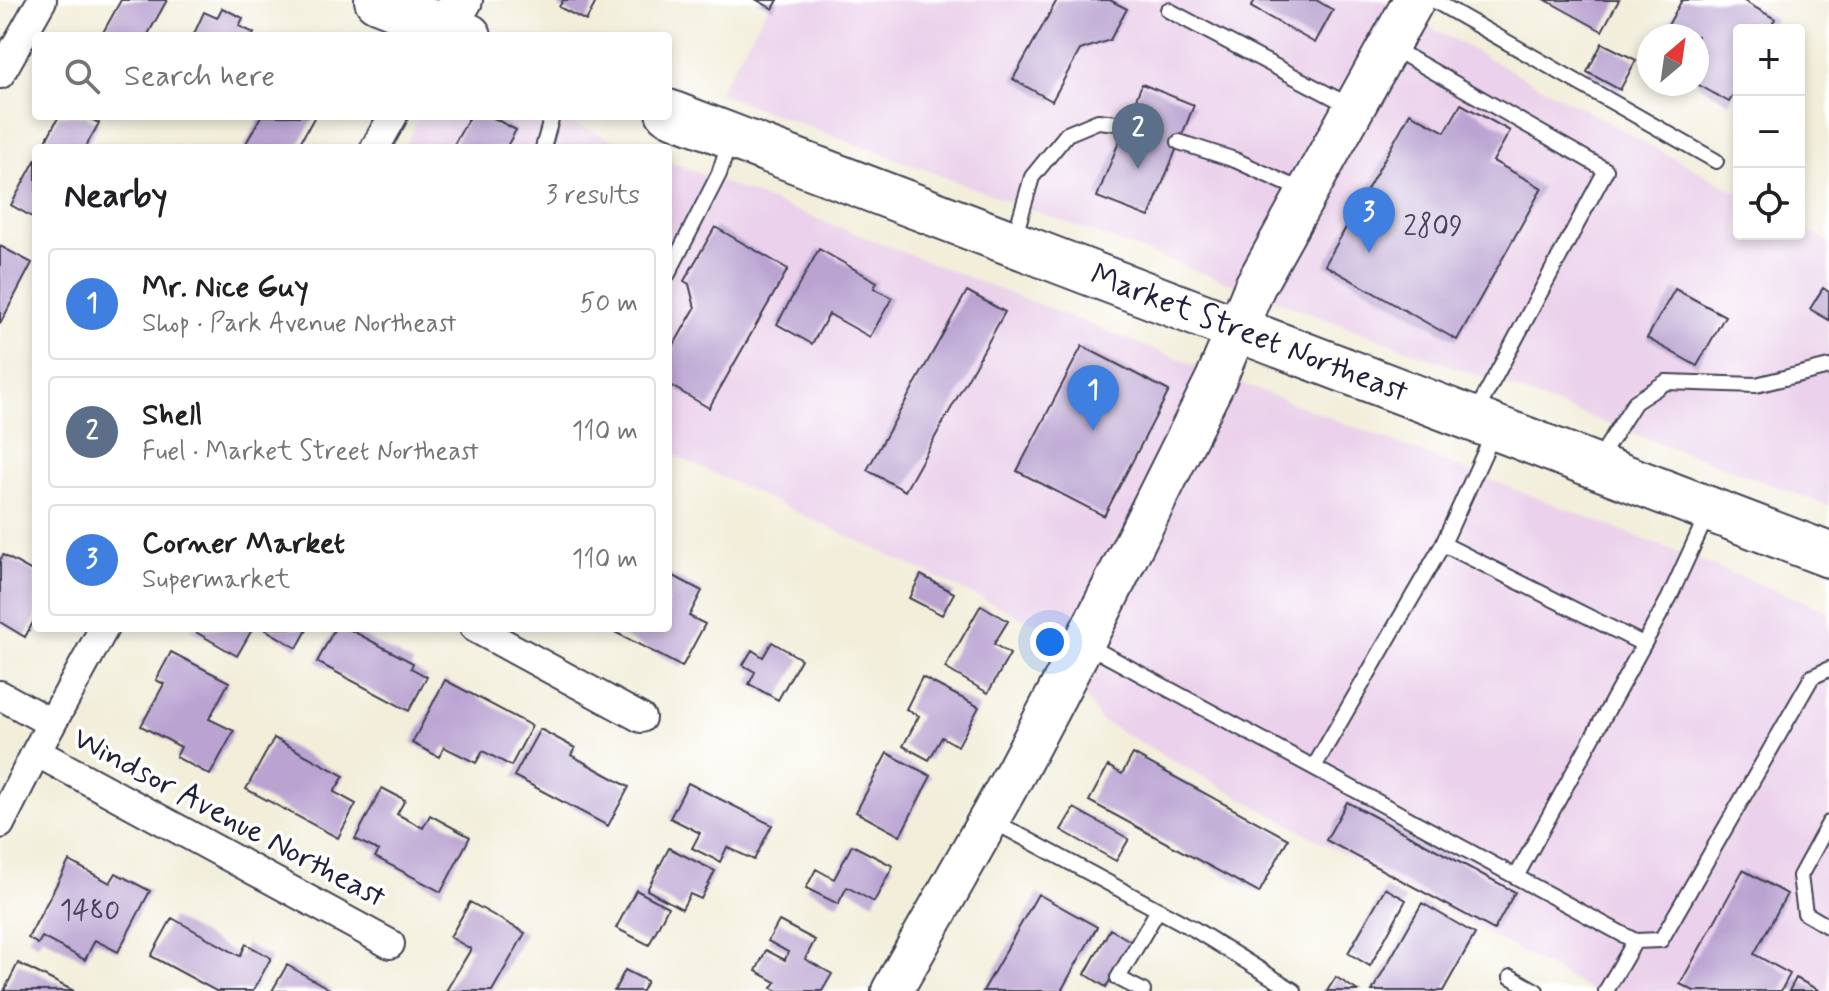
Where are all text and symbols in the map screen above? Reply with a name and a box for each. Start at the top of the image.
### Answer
north arrow [1637,24,1709,96]
map controls [1733,24,1805,240]
button: + [1733,24,1805,96]
search box [32,32,672,120]
icon: search [60,54,104,98]
text: Search here [124,57,275,96]
button: − [1733,96,1805,168]
pin: 2 [1112,103,1164,169]
button: locate [1733,168,1805,240]
text: Nearby [64,174,168,219]
text: 3 results [546,179,640,213]
pin: 3 [1343,187,1395,253]
house number: 2809 [1403,209,1463,246]
street label: Market Street Northeast [1084,254,1414,413]
text: Mr. Nice Guy [142,268,309,307]
text: 1 [86,287,98,321]
text: 50 m [580,287,638,321]
text: Shop · Park Avenue Northeast [142,307,456,341]
pin: 1 [1067,365,1119,431]
text: Shell [142,396,202,435]
text: 2 [86,415,98,449]
text: 110 m [572,415,638,449]
text: Fuel · Market Street Northeast [142,435,479,469]
text: Corner Market [142,524,345,563]
text: 3 [86,543,98,577]
text: 110 m [572,543,638,577]
text: Supermarket [142,563,290,597]
your location [1030,622,1070,662]
street label: Windsor Avenue Northeast [65,718,393,918]
house number: 1480 [60,893,120,930]

